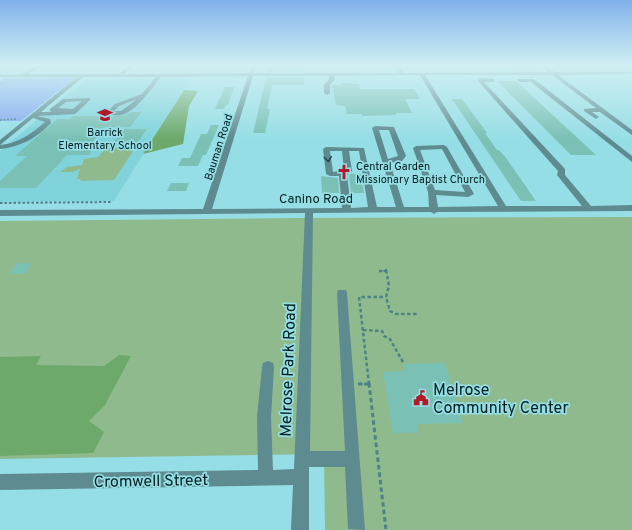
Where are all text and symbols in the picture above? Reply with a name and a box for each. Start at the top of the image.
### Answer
school or university icon: Barrick Elementary School [96,106,114,124]
street label: Bauman Road [202,112,236,182]
place label: Barrick Elementary School [58,126,152,153]
one-way arrow [323,156,332,162]
place label: Central Garden Missionary Baptist Church [356,160,485,187]
church icon: Central Garden Missionary Baptist Church [335,163,353,181]
street label: Canino Road [279,192,353,208]
street label: Melrose Park Road [277,303,301,437]
place label: Melrose Community Center [433,381,569,419]
public building icon: Melrose Community Center [412,389,430,407]
street label: Cromwell Street [94,471,208,493]

